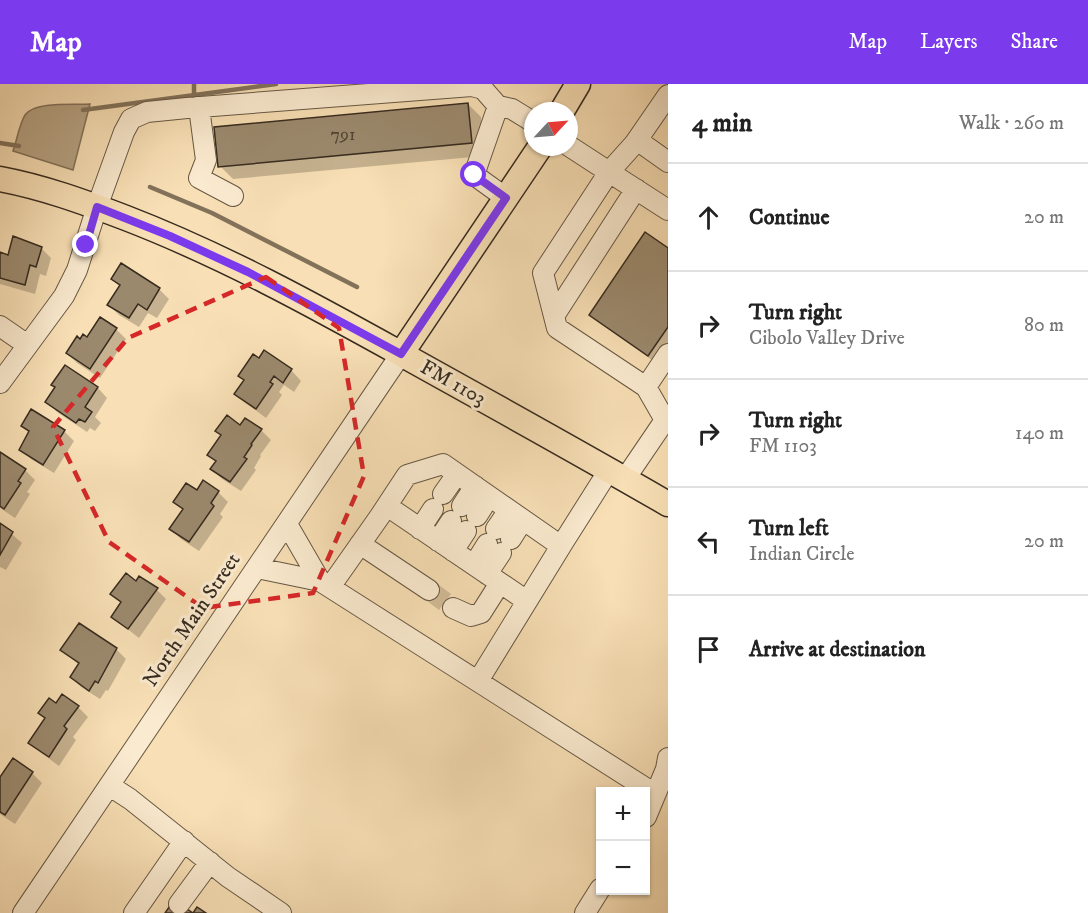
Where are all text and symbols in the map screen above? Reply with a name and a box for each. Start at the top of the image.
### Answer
text: Map [30,25,82,60]
text: Map [848,29,887,55]
text: Layers [920,29,978,55]
text: Share [1011,29,1058,55]
north arrow [524,102,578,156]
text: 4 min [692,107,752,140]
text: Walk · 260 m [959,111,1064,136]
house number: 791 [331,124,356,146]
route start [460,161,486,187]
icon: ahead [692,201,725,234]
text: Continue [749,204,830,231]
text: 20 m [1024,205,1064,230]
route end [72,231,98,257]
text: Turn right [749,299,842,326]
icon: right [692,309,725,342]
text: 80 m [1024,313,1064,338]
text: Cibolo Valley Drive [749,326,905,351]
street label: FM 1103 [416,354,490,412]
text: Turn right [749,407,842,434]
icon: right [692,417,725,450]
text: 140 m [1015,421,1064,446]
text: FM 1103 [749,434,817,459]
text: Turn left [749,515,829,542]
icon: left [692,525,725,558]
text: 20 m [1024,529,1064,554]
text: Indian Circle [749,542,855,567]
street label: North Main Street [138,548,246,692]
icon: arrive [692,633,725,666]
text: Arrive at destination [749,636,926,663]
map controls [596,787,650,895]
button: + [596,787,650,841]
button: − [596,841,650,895]

